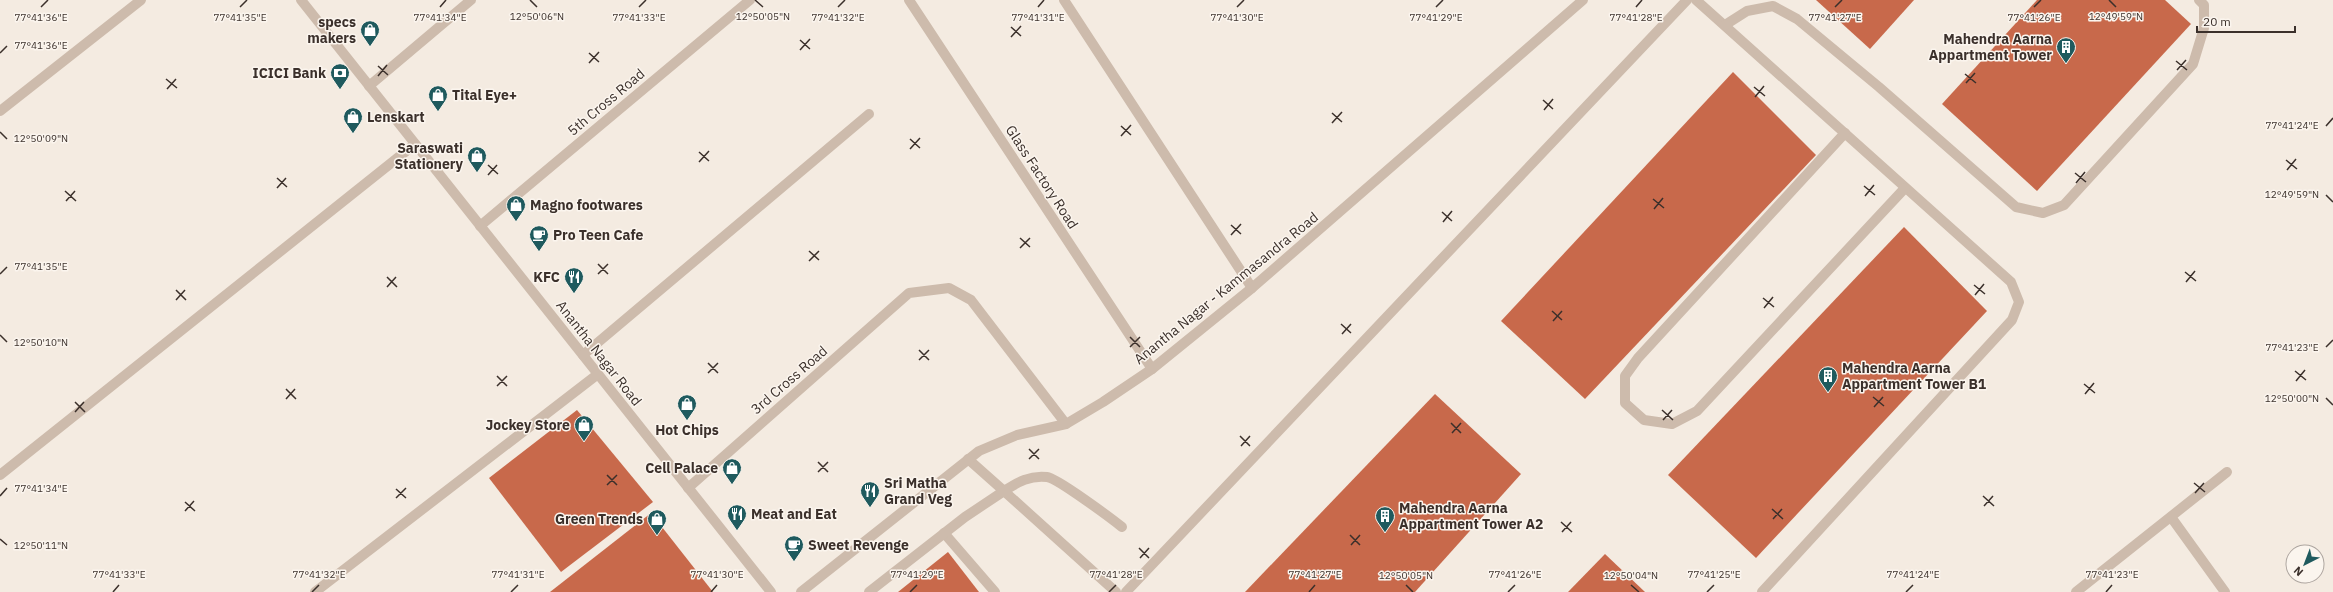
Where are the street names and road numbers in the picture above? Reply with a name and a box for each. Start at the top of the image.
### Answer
street label: 5th Cross Road [564,65,648,139]
street label: Glass Factory Road [1002,122,1082,232]
street label: Anantha Nagar - Kammasandra Road [1130,208,1322,368]
street label: Anantha Nagar Road [552,297,646,409]
street label: 3rd Cross Road [747,342,831,418]

